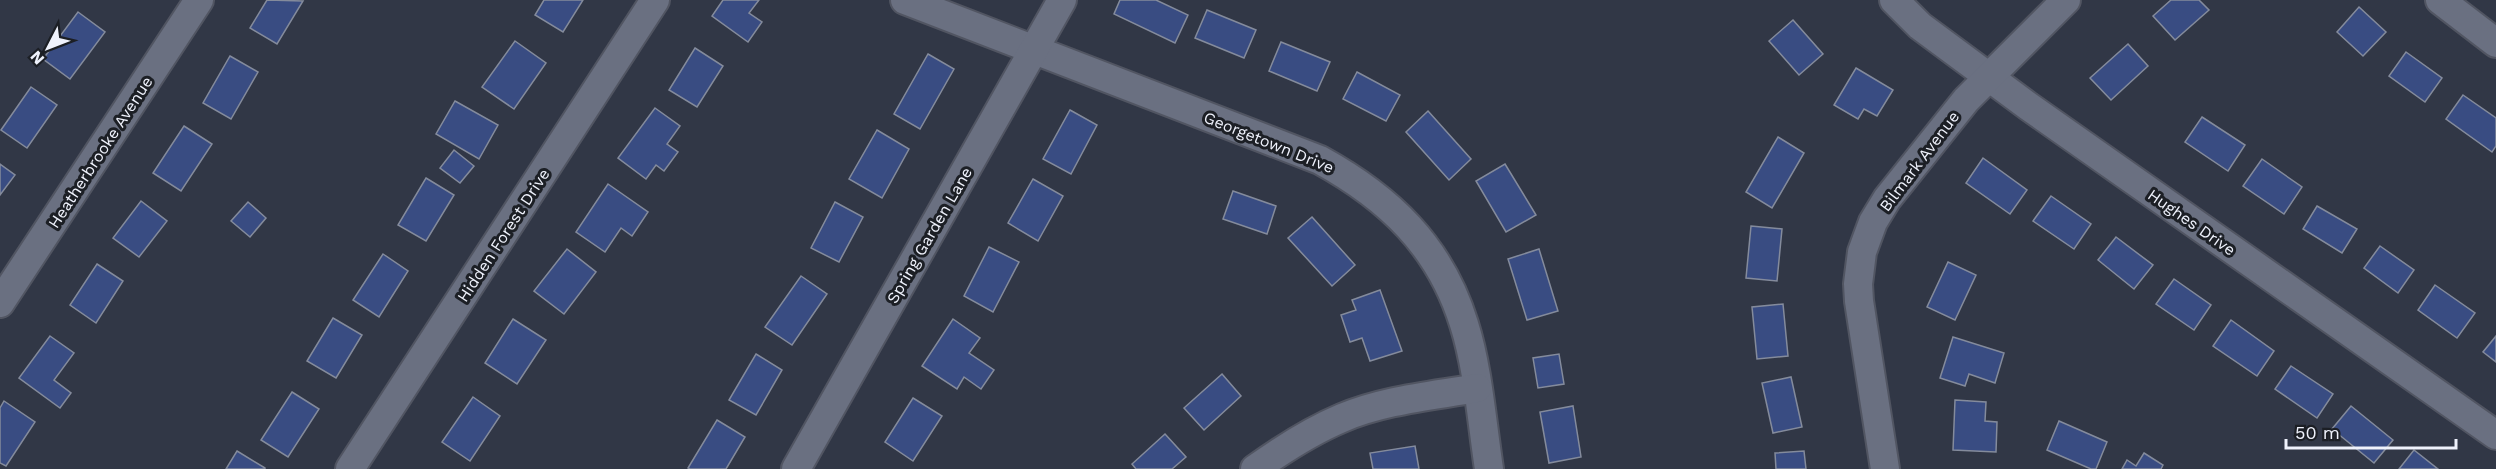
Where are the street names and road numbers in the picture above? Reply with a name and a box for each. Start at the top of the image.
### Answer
street label: Heatherbrooke Avenue [44,73,157,232]
street label: Bilmark Avenue [1876,107,1963,215]
street label: Georgetown Drive [1201,108,1337,177]
street label: Spring Garden Lane [883,164,976,307]
street label: Hidden Forest Drive [453,165,554,305]
street label: Hughes Drive [2144,185,2239,260]

